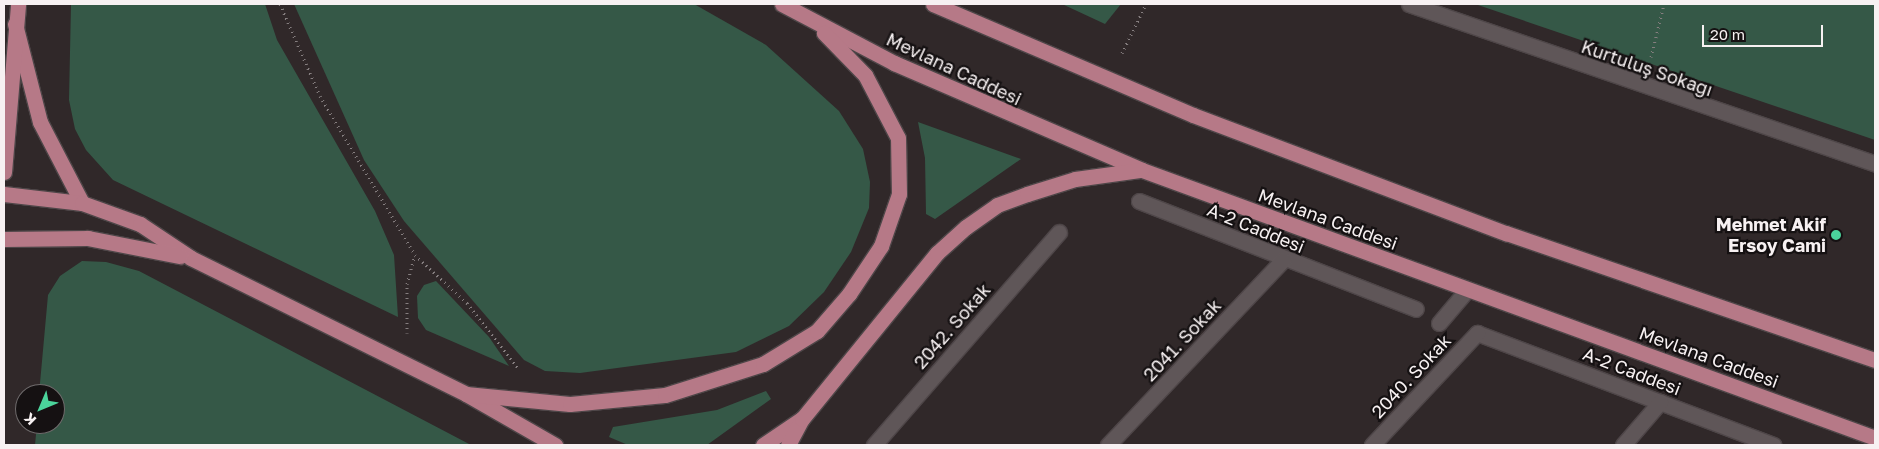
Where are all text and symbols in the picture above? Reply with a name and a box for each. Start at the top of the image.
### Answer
scale bar [1704,15,1825,47]
text: 20 m [1710,25,1745,43]
street label: Mevlana Caddesi [883,28,1025,110]
street label: Kurtuluş Sokağı [1578,35,1716,101]
street label: Mevlana Caddesi [1255,184,1401,254]
street label: A-2 Caddesi [1204,199,1308,257]
place label: Mehmet Akif Ersoy Cami [1716,214,1826,256]
marker: Mehmet Akif Ersoy Cami [1830,229,1842,241]
street label: 2042. Sokak [909,279,995,373]
street label: 2041. Sokak [1139,295,1225,385]
street label: Mevlana Caddesi [1636,322,1782,392]
street label: 2040. Sokak [1367,330,1455,422]
street label: A-2 Caddesi [1580,342,1684,400]
north arrow [15,384,65,434]
text: K [20,410,39,429]

